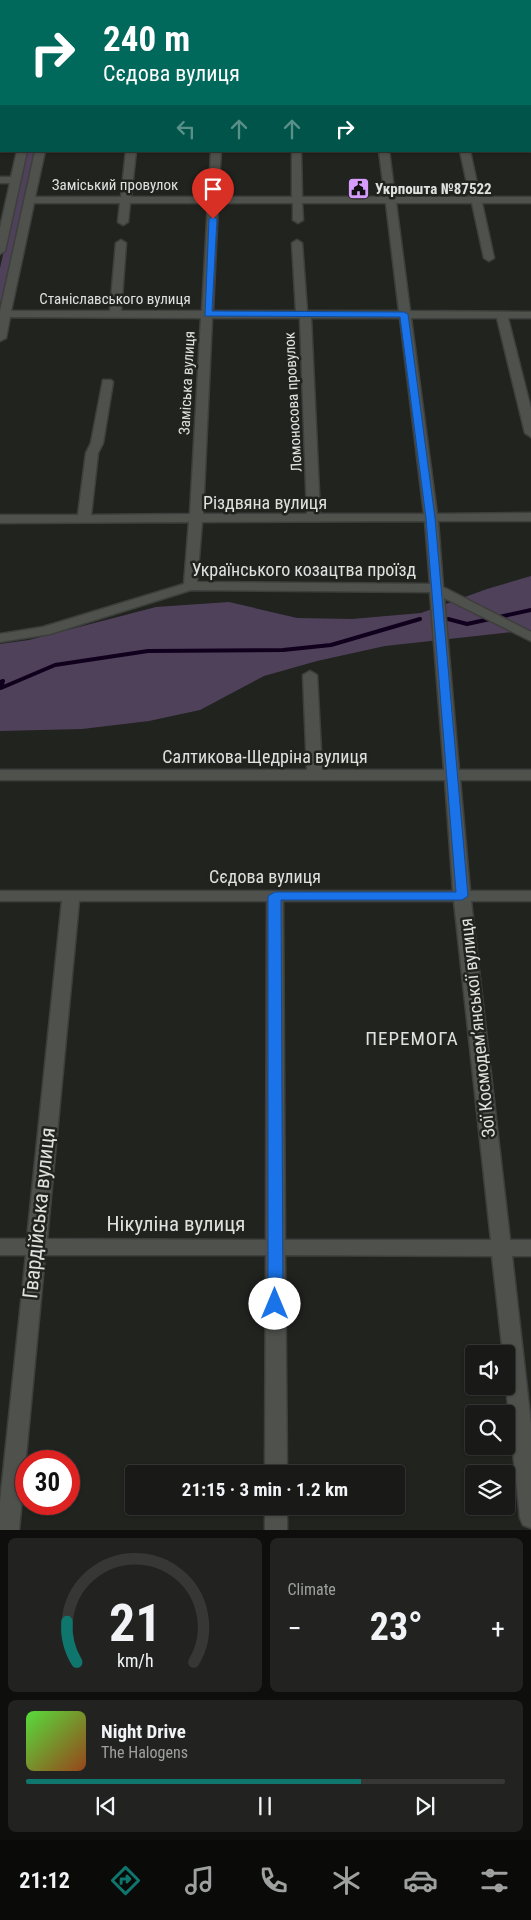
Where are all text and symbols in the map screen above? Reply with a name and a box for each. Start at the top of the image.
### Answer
text: 240 m [103,19,190,60]
icon: right [20,20,85,85]
text: Сєдова вулиця [103,61,240,86]
icon: left [172,115,200,143]
icon: ahead [225,115,253,143]
icon: ahead [278,115,306,143]
icon: right [331,115,359,143]
pin [192,168,234,219]
icon: arrive [199,175,227,203]
street label: Заміський провулок [52,176,178,194]
public building icon: Укрпошта №87522 [347,177,371,201]
place label: Укрпошта №87522 [375,180,492,198]
street label: Станіславського вулиця [39,290,191,308]
street label: Заміська вулиця [175,331,199,435]
street label: Ломоносова провулок [280,332,306,472]
street label: Різдвяна вулиця [203,492,327,513]
street label: Українського козацтва проїзд [192,559,417,580]
street label: Салтикова-Щедріна вулиця [162,746,368,767]
street label: Сєдова вулиця [209,866,321,887]
street label: Зої Космодем’янської вулиця [455,917,499,1139]
district label: ПЕРЕМОГА [365,1027,459,1050]
street label: Гвардійська вулиця [18,1126,60,1300]
street label: Нікуліна вулиця [107,1212,245,1236]
position arrow [248,1277,300,1329]
map controls [465,1345,515,1515]
button: sound [465,1345,515,1395]
button: search [465,1405,515,1455]
speed limit sign: 30 [15,1450,80,1515]
button: layers [465,1465,515,1515]
text: 21:15 · 3 min · 1.2 km [182,1478,348,1501]
text: Climate [288,1580,336,1599]
text: 21 [108,1593,161,1654]
text: 23° [370,1605,423,1649]
text: − [288,1612,302,1645]
text: + [491,1612,505,1645]
text: km/h [116,1650,153,1671]
text: Night Drive [101,1720,186,1743]
text: The Halogens [101,1743,188,1762]
icon: previous [92,1792,120,1820]
icon: pause [251,1792,279,1820]
icon: next [411,1792,439,1820]
icon: directions [108,1863,143,1898]
icon: music [182,1863,217,1898]
icon: phone [256,1863,291,1898]
icon: climate [329,1863,364,1898]
icon: car [403,1863,438,1898]
icon: filters [477,1863,512,1898]
text: 21:12 [19,1868,70,1893]

